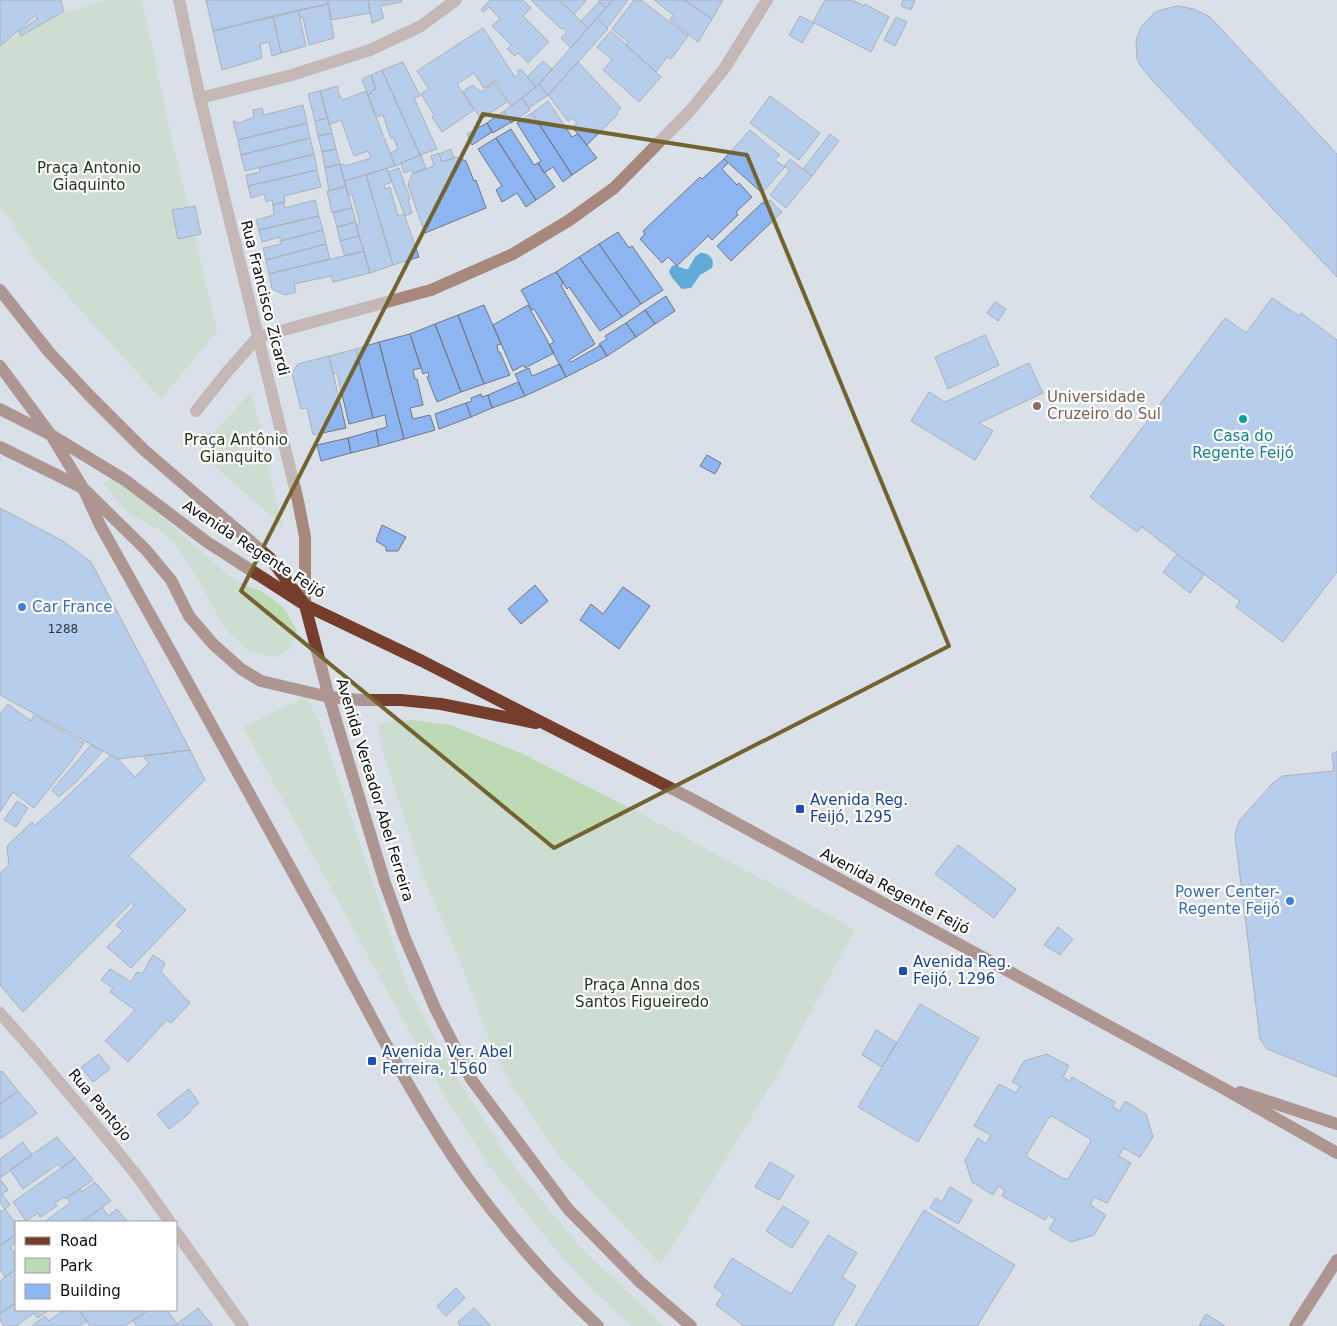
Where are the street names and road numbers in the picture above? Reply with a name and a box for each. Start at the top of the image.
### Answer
street label: Rua Francisco Zicardi [237,218,293,378]
street label: Avenida Regente Feijó [179,496,329,602]
street label: Avenida Vereador Abel Ferreira [332,676,418,904]
street label: Avenida Regente Feijó [817,844,973,938]
street label: Rua Pantojo [65,1065,135,1145]

